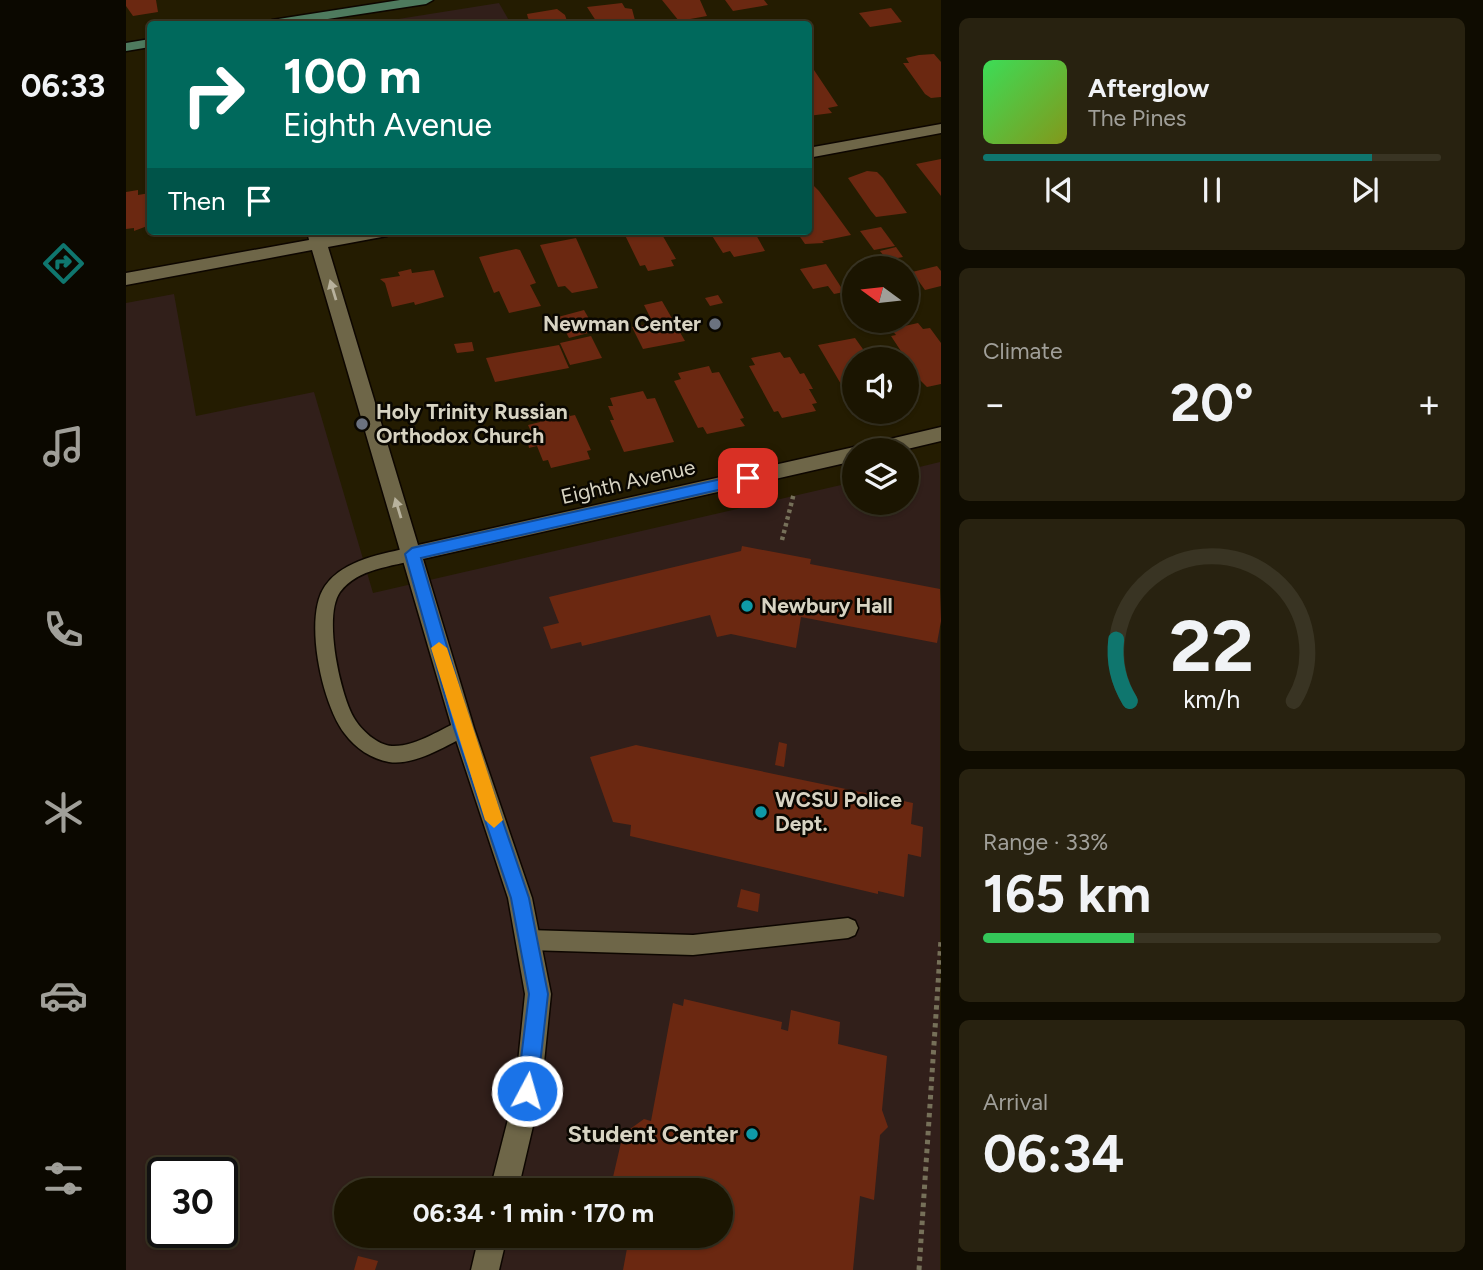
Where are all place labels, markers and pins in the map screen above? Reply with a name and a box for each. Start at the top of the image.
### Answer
place label: Newman Center [543,311,701,336]
marker: Newman Center [707,316,723,332]
place label: Holy Trinity Russian Orthodox Church [376,399,568,448]
marker: Holy Trinity Russian Orthodox Church [354,416,370,432]
pin [718,448,778,508]
place label: Newbury Hall [761,593,893,618]
marker: Newbury Hall [739,598,755,614]
place label: WCSU Police Dept. [775,787,902,836]
marker: WCSU Police Dept. [753,804,769,820]
place label: Student Center [567,1119,738,1148]
marker: Student Center [744,1126,760,1142]

